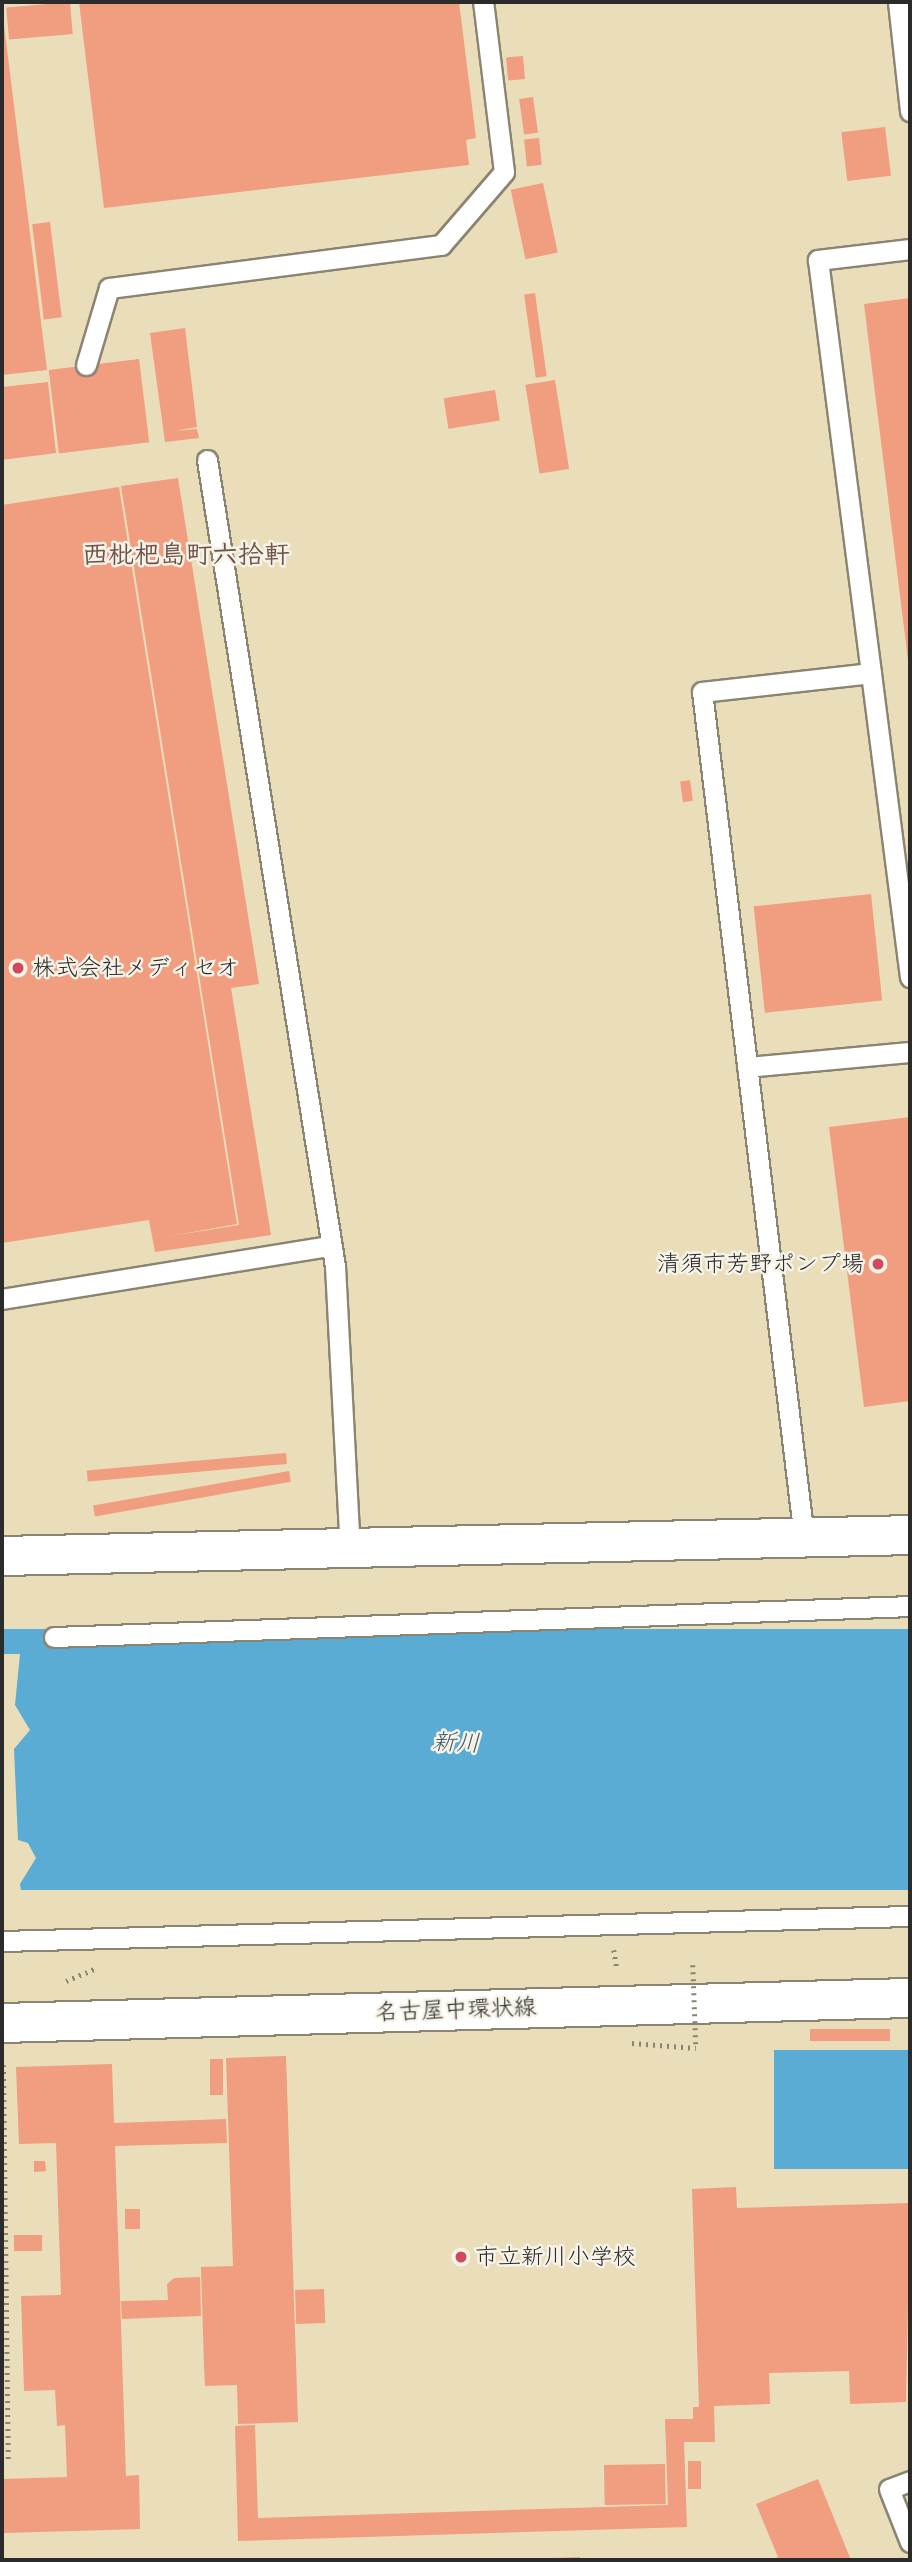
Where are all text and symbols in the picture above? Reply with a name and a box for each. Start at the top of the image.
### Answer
district label: 西枇杷島町六拾軒 [82,540,290,572]
place label: 株式会社メディセオ [32,954,239,982]
marker: 株式会社メディセオ [10,960,26,976]
place label: 清須市芳野ポンプ場 [657,1250,864,1278]
marker: 清須市芳野ポンプ場 [870,1256,886,1272]
water label: 新川 [432,1728,480,1758]
street label: 名古屋中環状線 [375,1993,537,2027]
place label: 市立新川小学校 [475,2243,636,2271]
marker: 市立新川小学校 [453,2249,469,2265]

